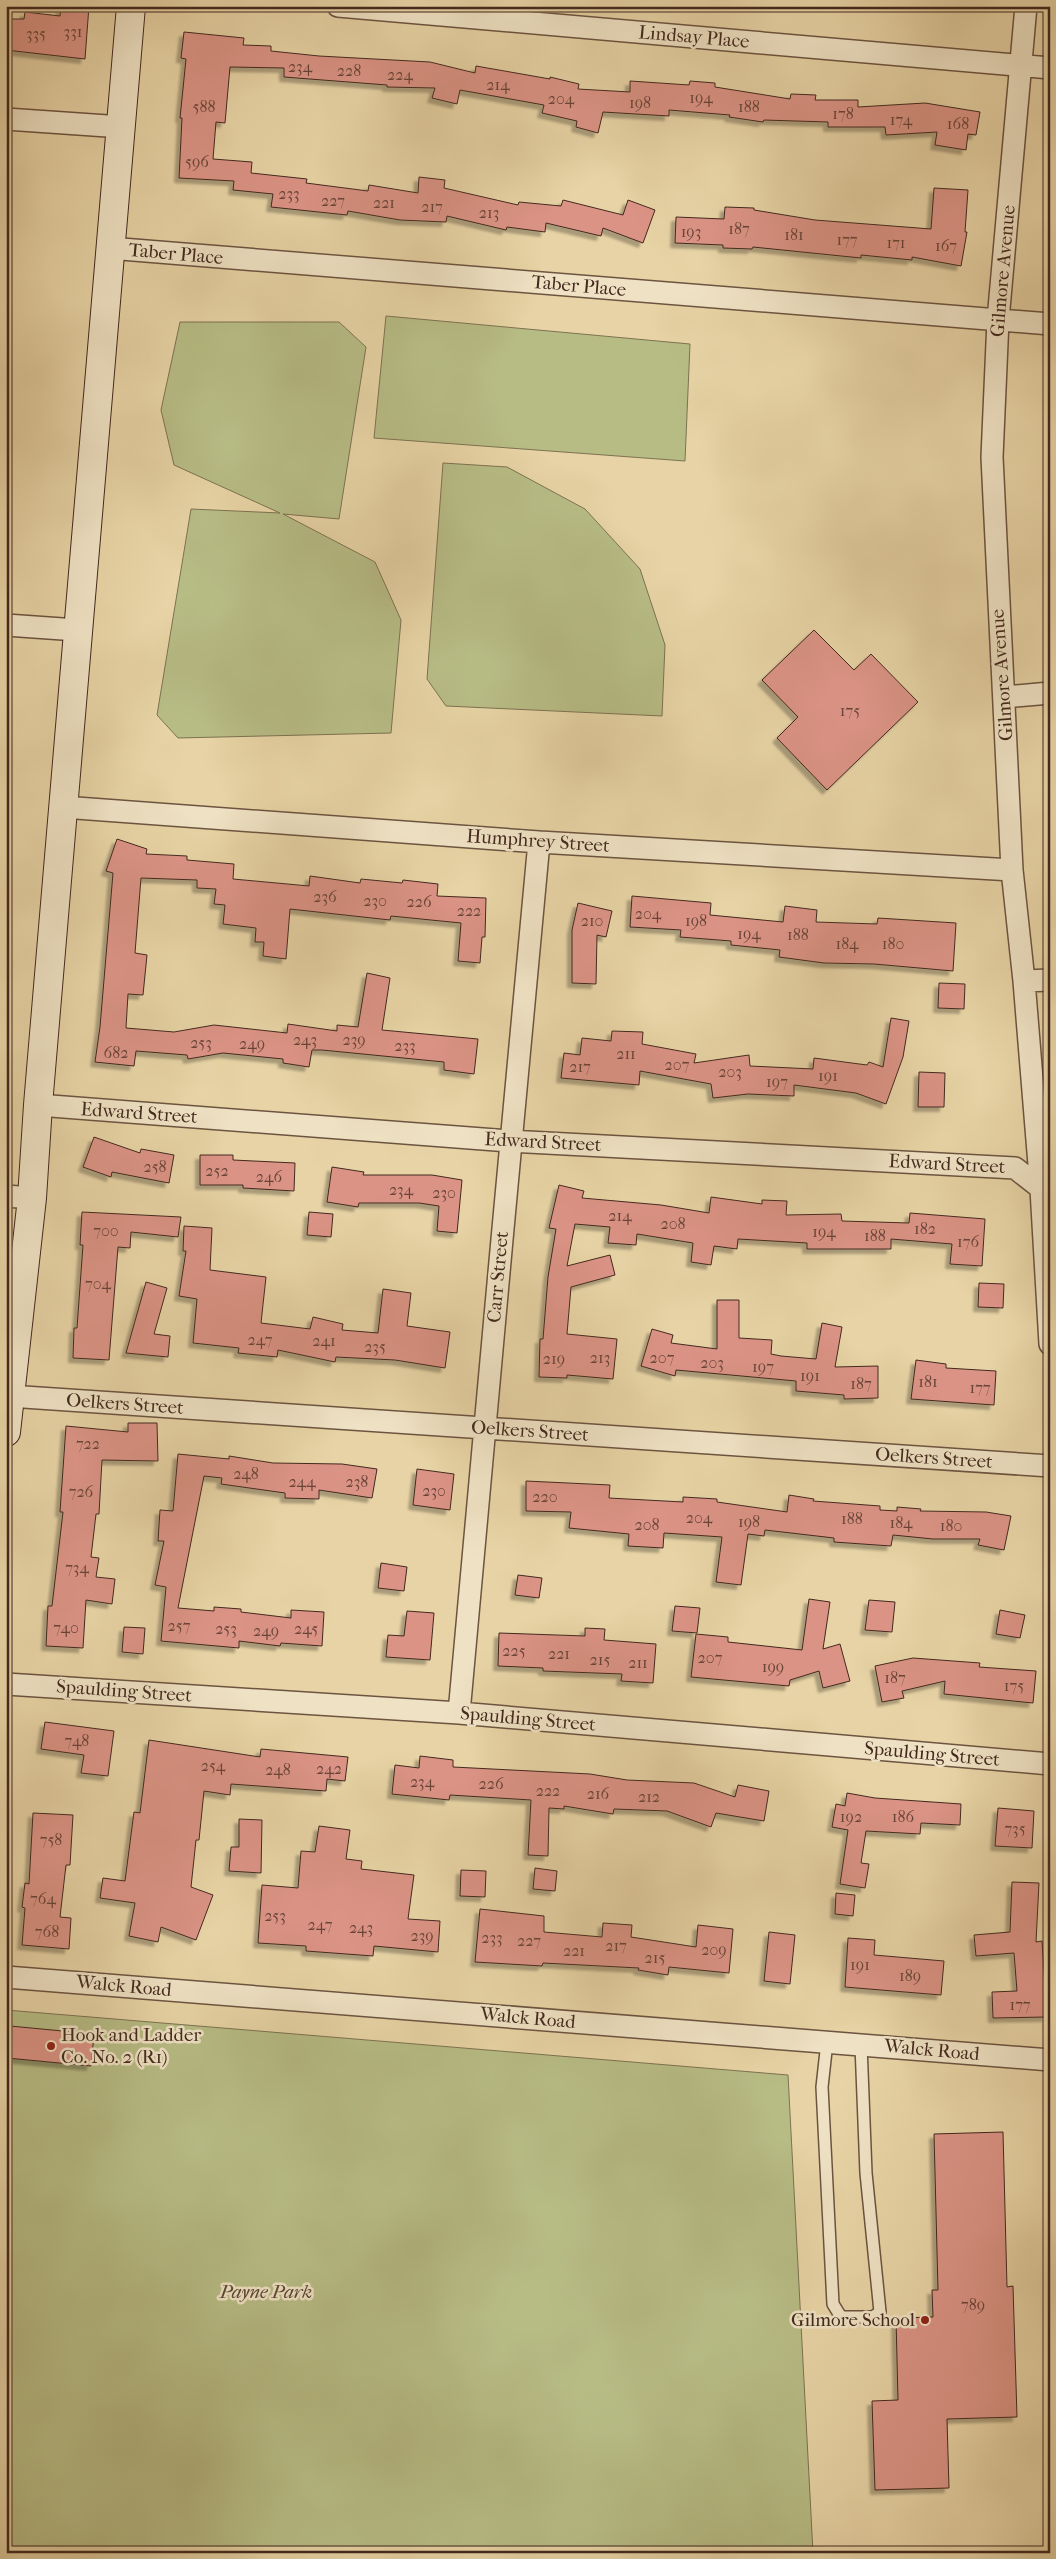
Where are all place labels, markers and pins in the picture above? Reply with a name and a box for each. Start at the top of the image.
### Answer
place label: Hook and Ladder Co. No. 2 (R1) [61,2024,202,2068]
marker: Hook and Ladder Co. No. 2 (R1) [45,2040,57,2052]
place label: Gilmore School [791,2309,915,2331]
marker: Gilmore School [919,2314,931,2326]

